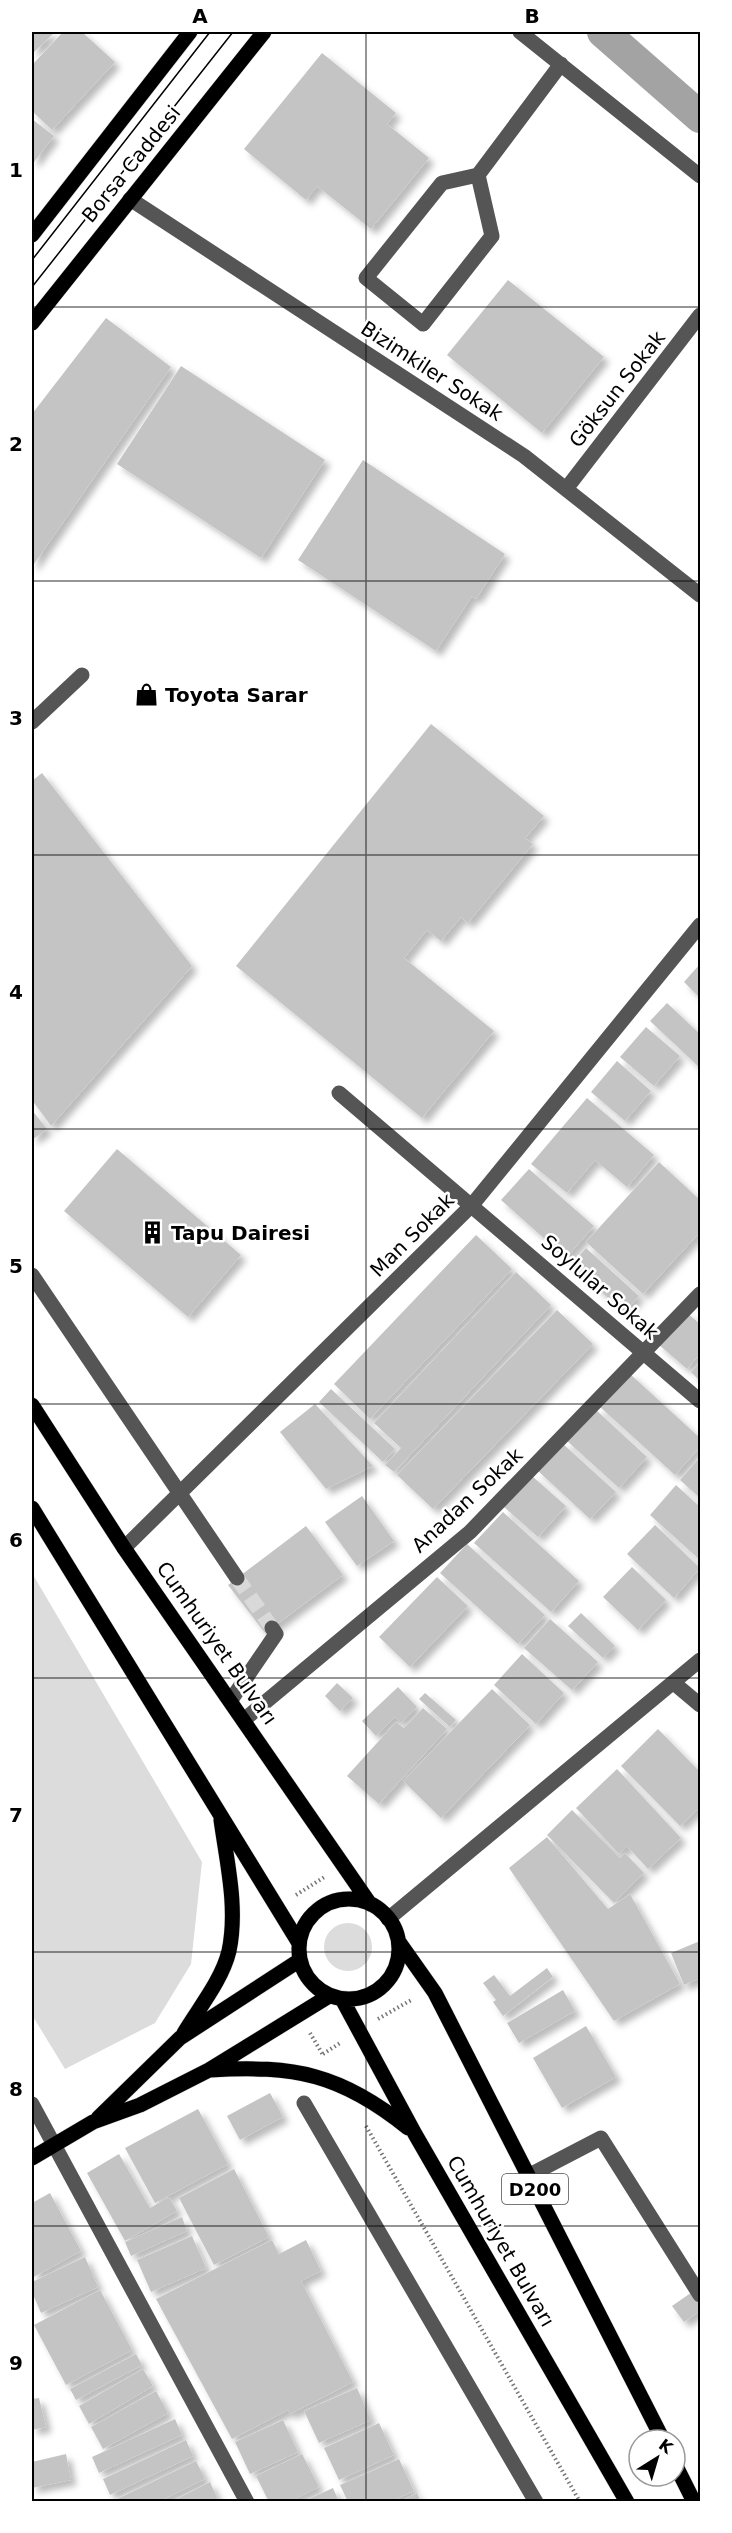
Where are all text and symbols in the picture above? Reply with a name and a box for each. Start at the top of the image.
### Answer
text: A [192,4,208,28]
text: B [524,4,540,28]
street label: Borsa Caddesi [77,101,185,227]
text: 1 [9,158,23,182]
street label: Bizimkiler Sokak [357,316,508,426]
street label: Göksun Sokak [564,326,670,452]
text: 2 [9,432,23,456]
shop icon: Toyota Sarar [134,682,160,708]
place label: Toyota Sarar [165,683,308,707]
text: 3 [9,706,23,730]
text: 4 [9,980,23,1004]
street label: Man Sokak [365,1188,459,1282]
building icon: Tapu Dairesi [140,1220,166,1246]
place label: Tapu Dairesi [171,1221,310,1245]
street label: Soylular Sokak [537,1230,664,1345]
text: 5 [9,1254,23,1278]
street label: Anadan Sokak [407,1442,528,1557]
text: 6 [9,1528,23,1552]
street label: Cumhuriyet Bulvarı [152,1557,282,1729]
text: 7 [9,1803,23,1827]
text: 8 [9,2077,23,2101]
street label: Cumhuriyet Bulvarı [442,2151,560,2331]
road number: D200 [502,2174,568,2204]
text: 9 [9,2351,23,2375]
north arrow [627,2428,687,2488]
text: K [655,2435,677,2458]

